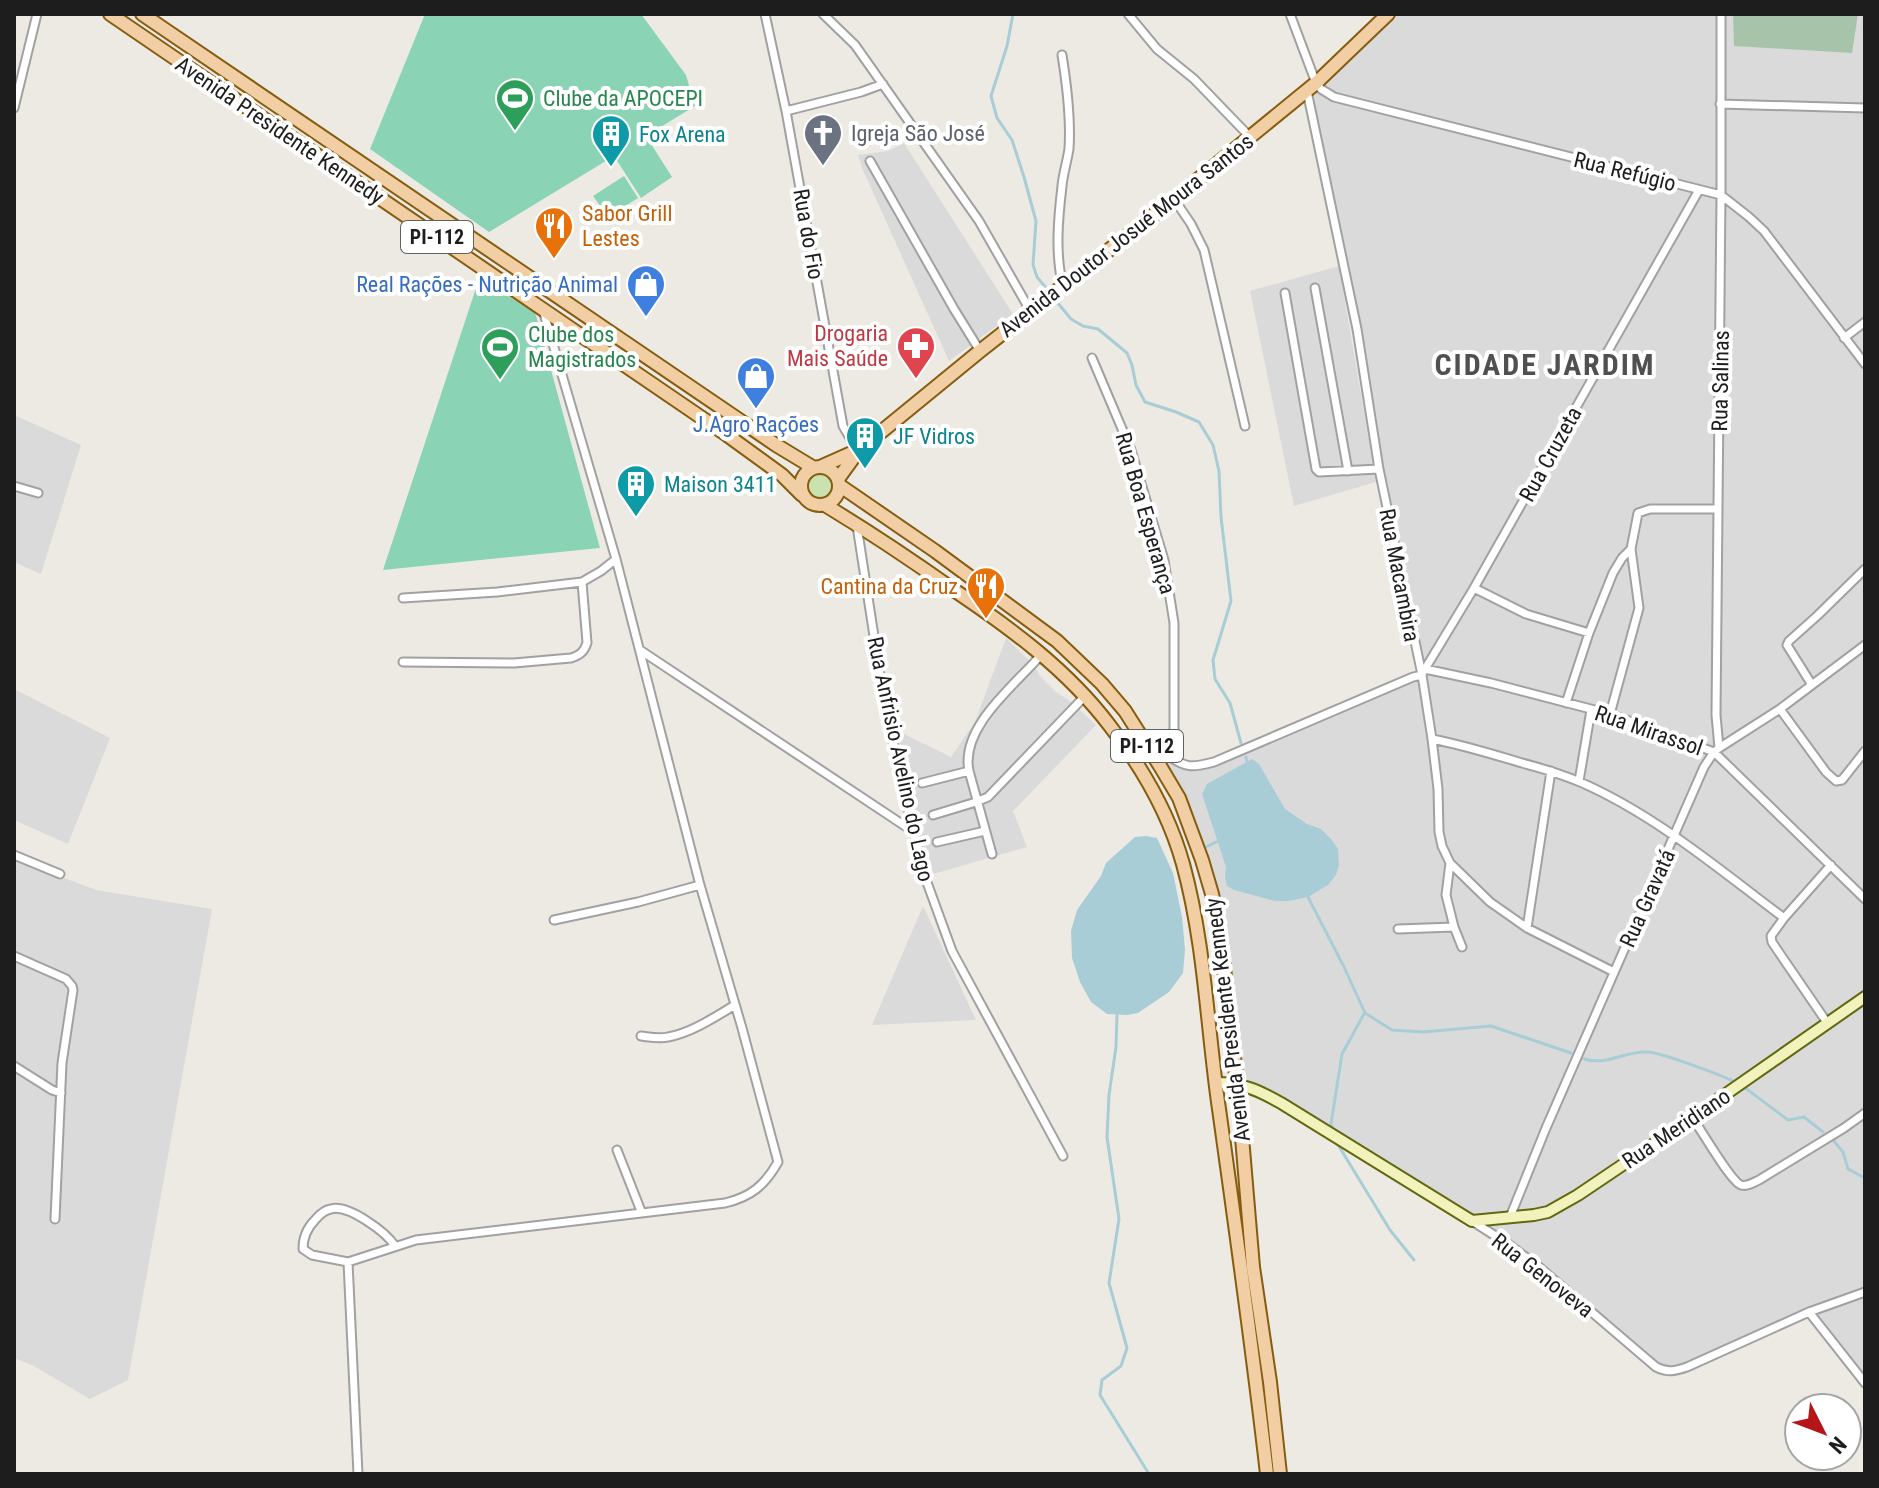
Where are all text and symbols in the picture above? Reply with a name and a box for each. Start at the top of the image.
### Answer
street label: Avenida Presidente Kennedy [171,51,388,209]
sports icon: Clube da APOCEPI [494,77,536,132]
place label: Clube da APOCEPI [543,86,703,111]
church icon: Igreja São José [802,112,844,167]
building icon: Fox Arena [590,113,632,168]
place label: Igreja São José [851,121,985,146]
place label: Fox Arena [639,122,726,147]
street label: Avenida Doutor Josué Moura Santos [994,129,1258,342]
street label: Rua Refúgio [1571,147,1679,196]
street label: Rua do Fio [788,187,829,281]
place label: Sabor Grill Lestes [582,201,672,251]
restaurant icon: Sabor Grill Lestes [533,205,575,260]
road number: PI-112 [401,221,473,253]
shop icon: Real Rações - Nutrição Animal [625,263,667,318]
place label: Real Rações - Nutrição Animal [356,272,618,297]
place label: Drogaria Mais Saúde [787,321,888,371]
place label: Clube dos Magistrados [528,322,636,372]
pharmacy icon: Drogaria Mais Saúde [895,325,937,380]
sports icon: Clube dos Magistrados [479,326,521,381]
street label: Rua Salinas [1707,330,1734,432]
district label: CIDADE JARDIM [1434,347,1656,382]
shop icon: J.Agro Rações [735,355,777,410]
street label: Rua Cruzeta [1514,402,1587,506]
place label: J.Agro Rações [693,412,819,437]
building icon: JF Vidros [844,415,886,470]
place label: JF Vidros [893,424,975,449]
street label: Rua Boa Esperança [1111,430,1181,597]
building icon: Maison 3411 [615,463,657,518]
place label: Maison 3411 [664,472,776,497]
street label: Rua Macambira [1374,506,1425,644]
restaurant icon: Cantina da Cruz [965,565,1007,620]
place label: Cantina da Cruz [821,574,958,599]
street label: Rua Anfrisio Avelino do Lago [862,634,939,884]
street label: Rua Mirassol [1592,700,1706,761]
road number: PI-112 [1111,730,1183,762]
street label: Rua Gravatá [1615,845,1680,951]
street label: Avenida Presidente Kennedy [1200,897,1255,1143]
street label: Rua Meridiano [1618,1083,1735,1174]
street label: Rua Genoveva [1487,1228,1598,1323]
north arrow [1783,1392,1863,1472]
text: N [1824,1432,1851,1458]

